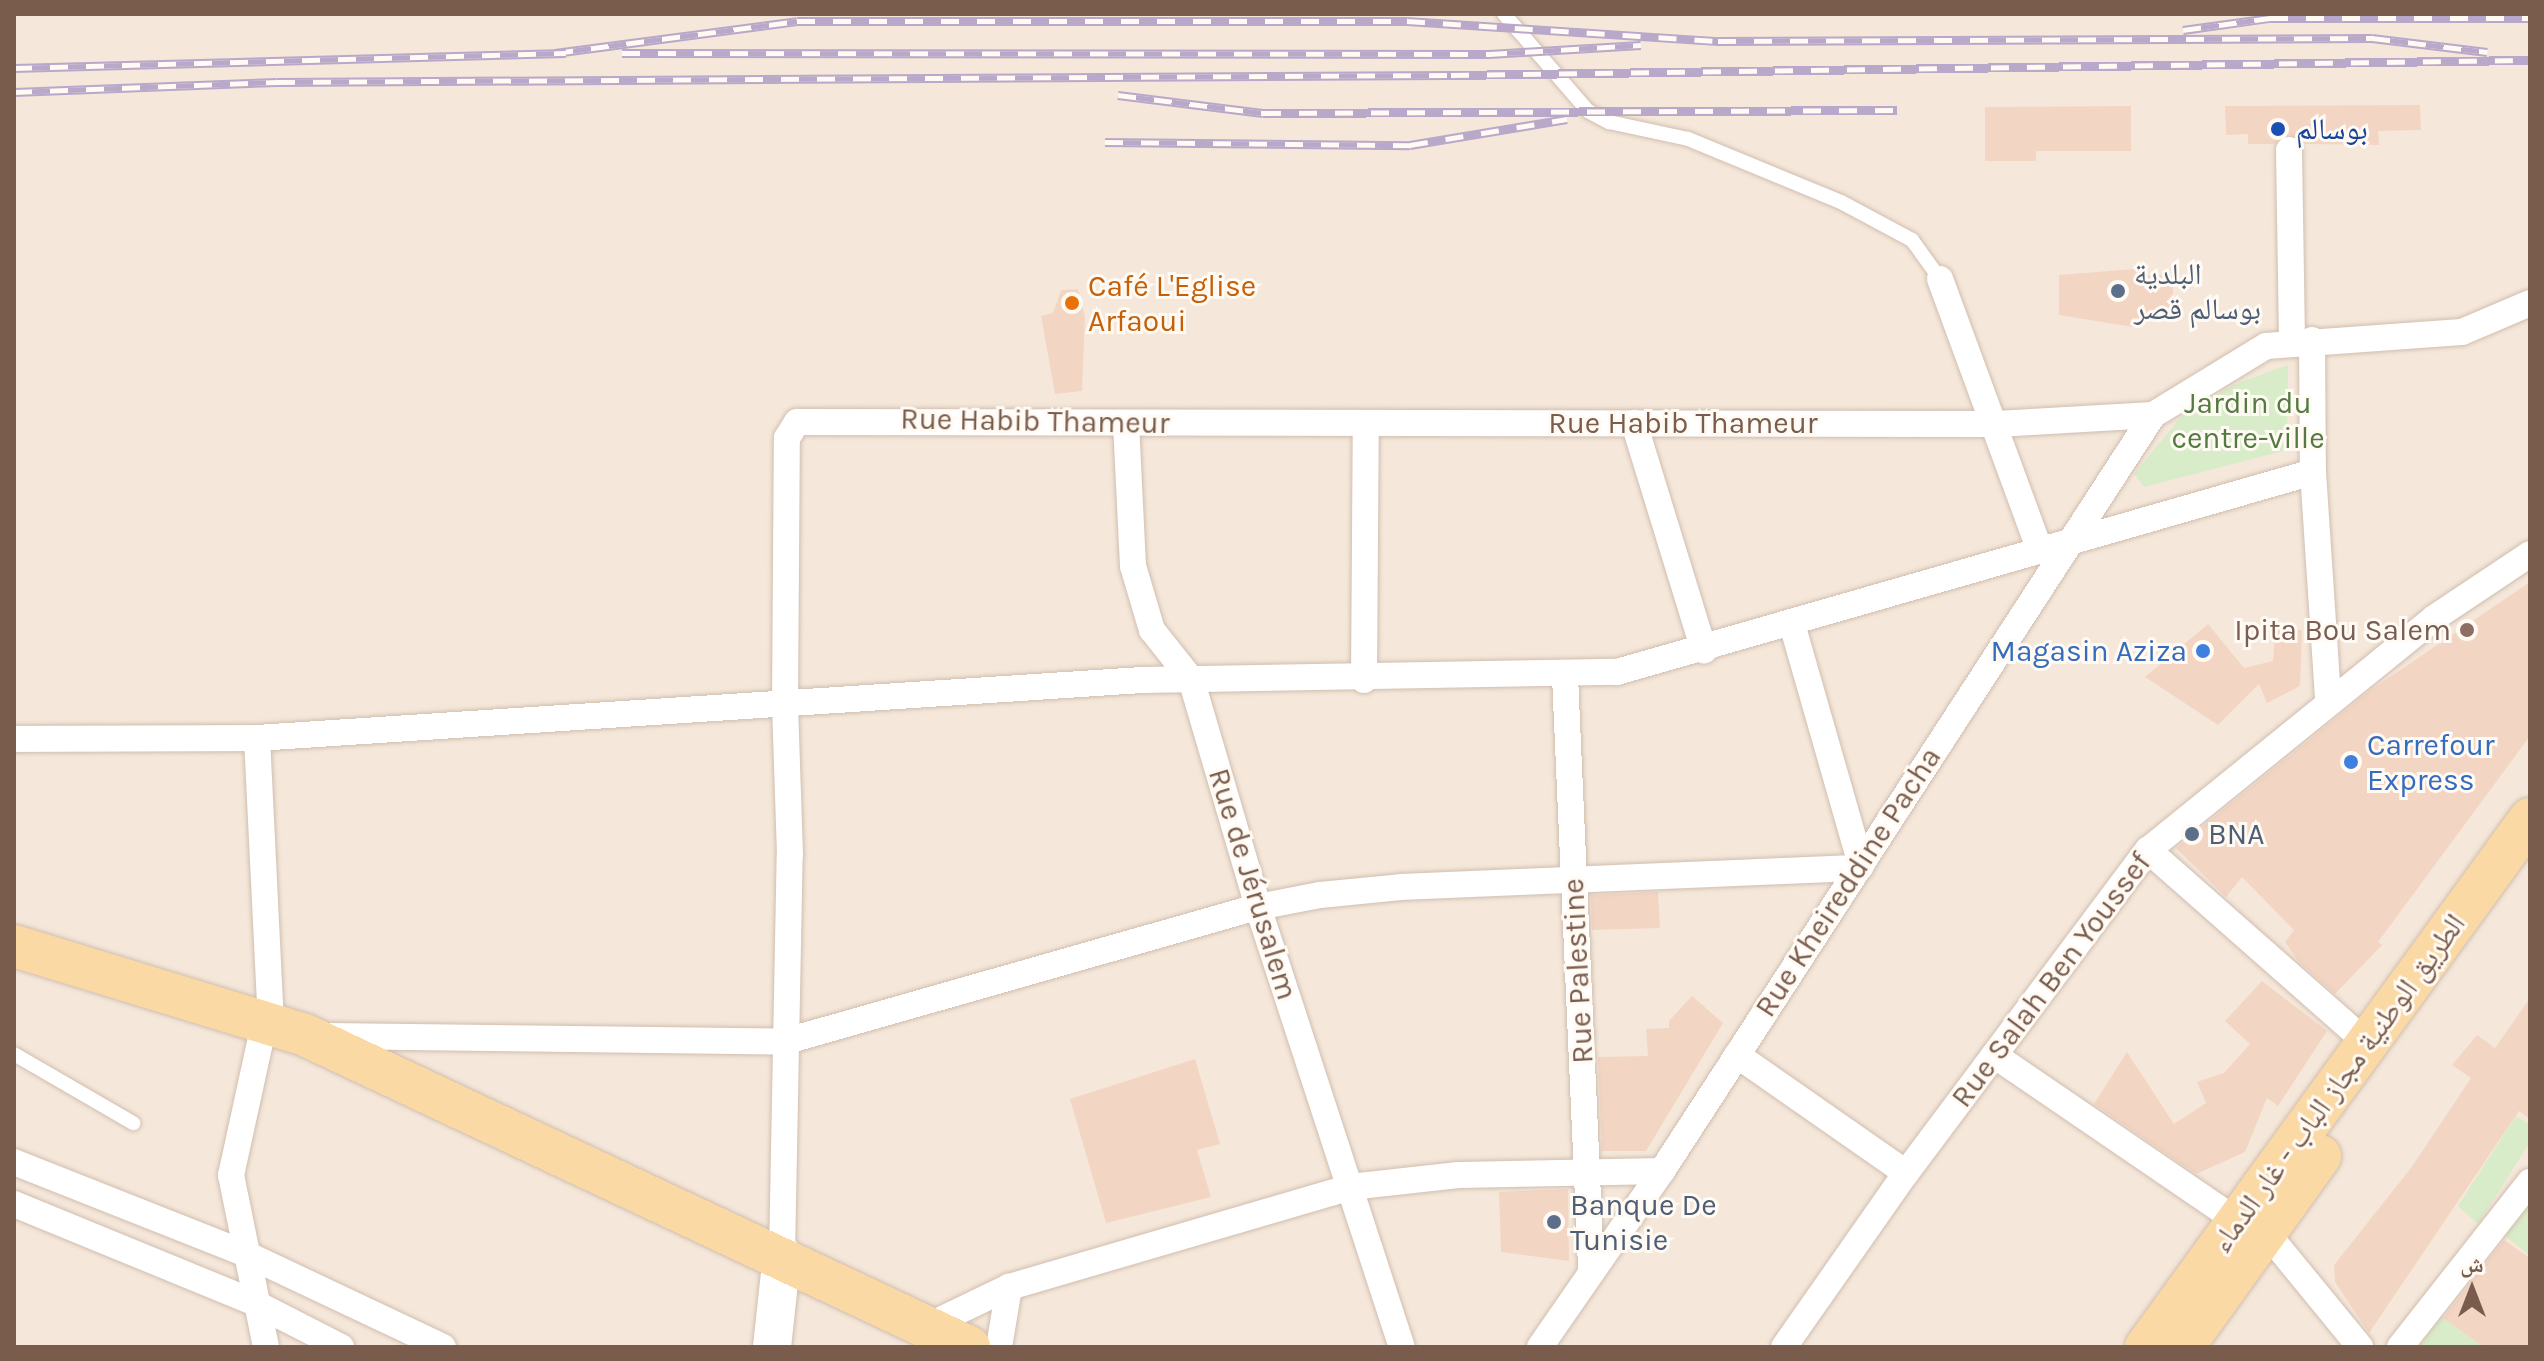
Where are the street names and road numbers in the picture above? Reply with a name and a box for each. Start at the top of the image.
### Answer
street label: Rue Habib Thameur [900,401,1170,441]
street label: Rue Habib Thameur [1548,405,1818,441]
street label: Rue Kheireddine Pacha [1747,740,1949,1024]
street label: Rue de Jérusalem [1201,764,1305,1004]
street label: Rue Salah Ben Youssef [1944,846,2158,1114]
street label: Rue Palestine [1555,877,1601,1065]
street label: الطريق الوطنية مجاز الباب - غار الدماء [2203,907,2473,1259]

